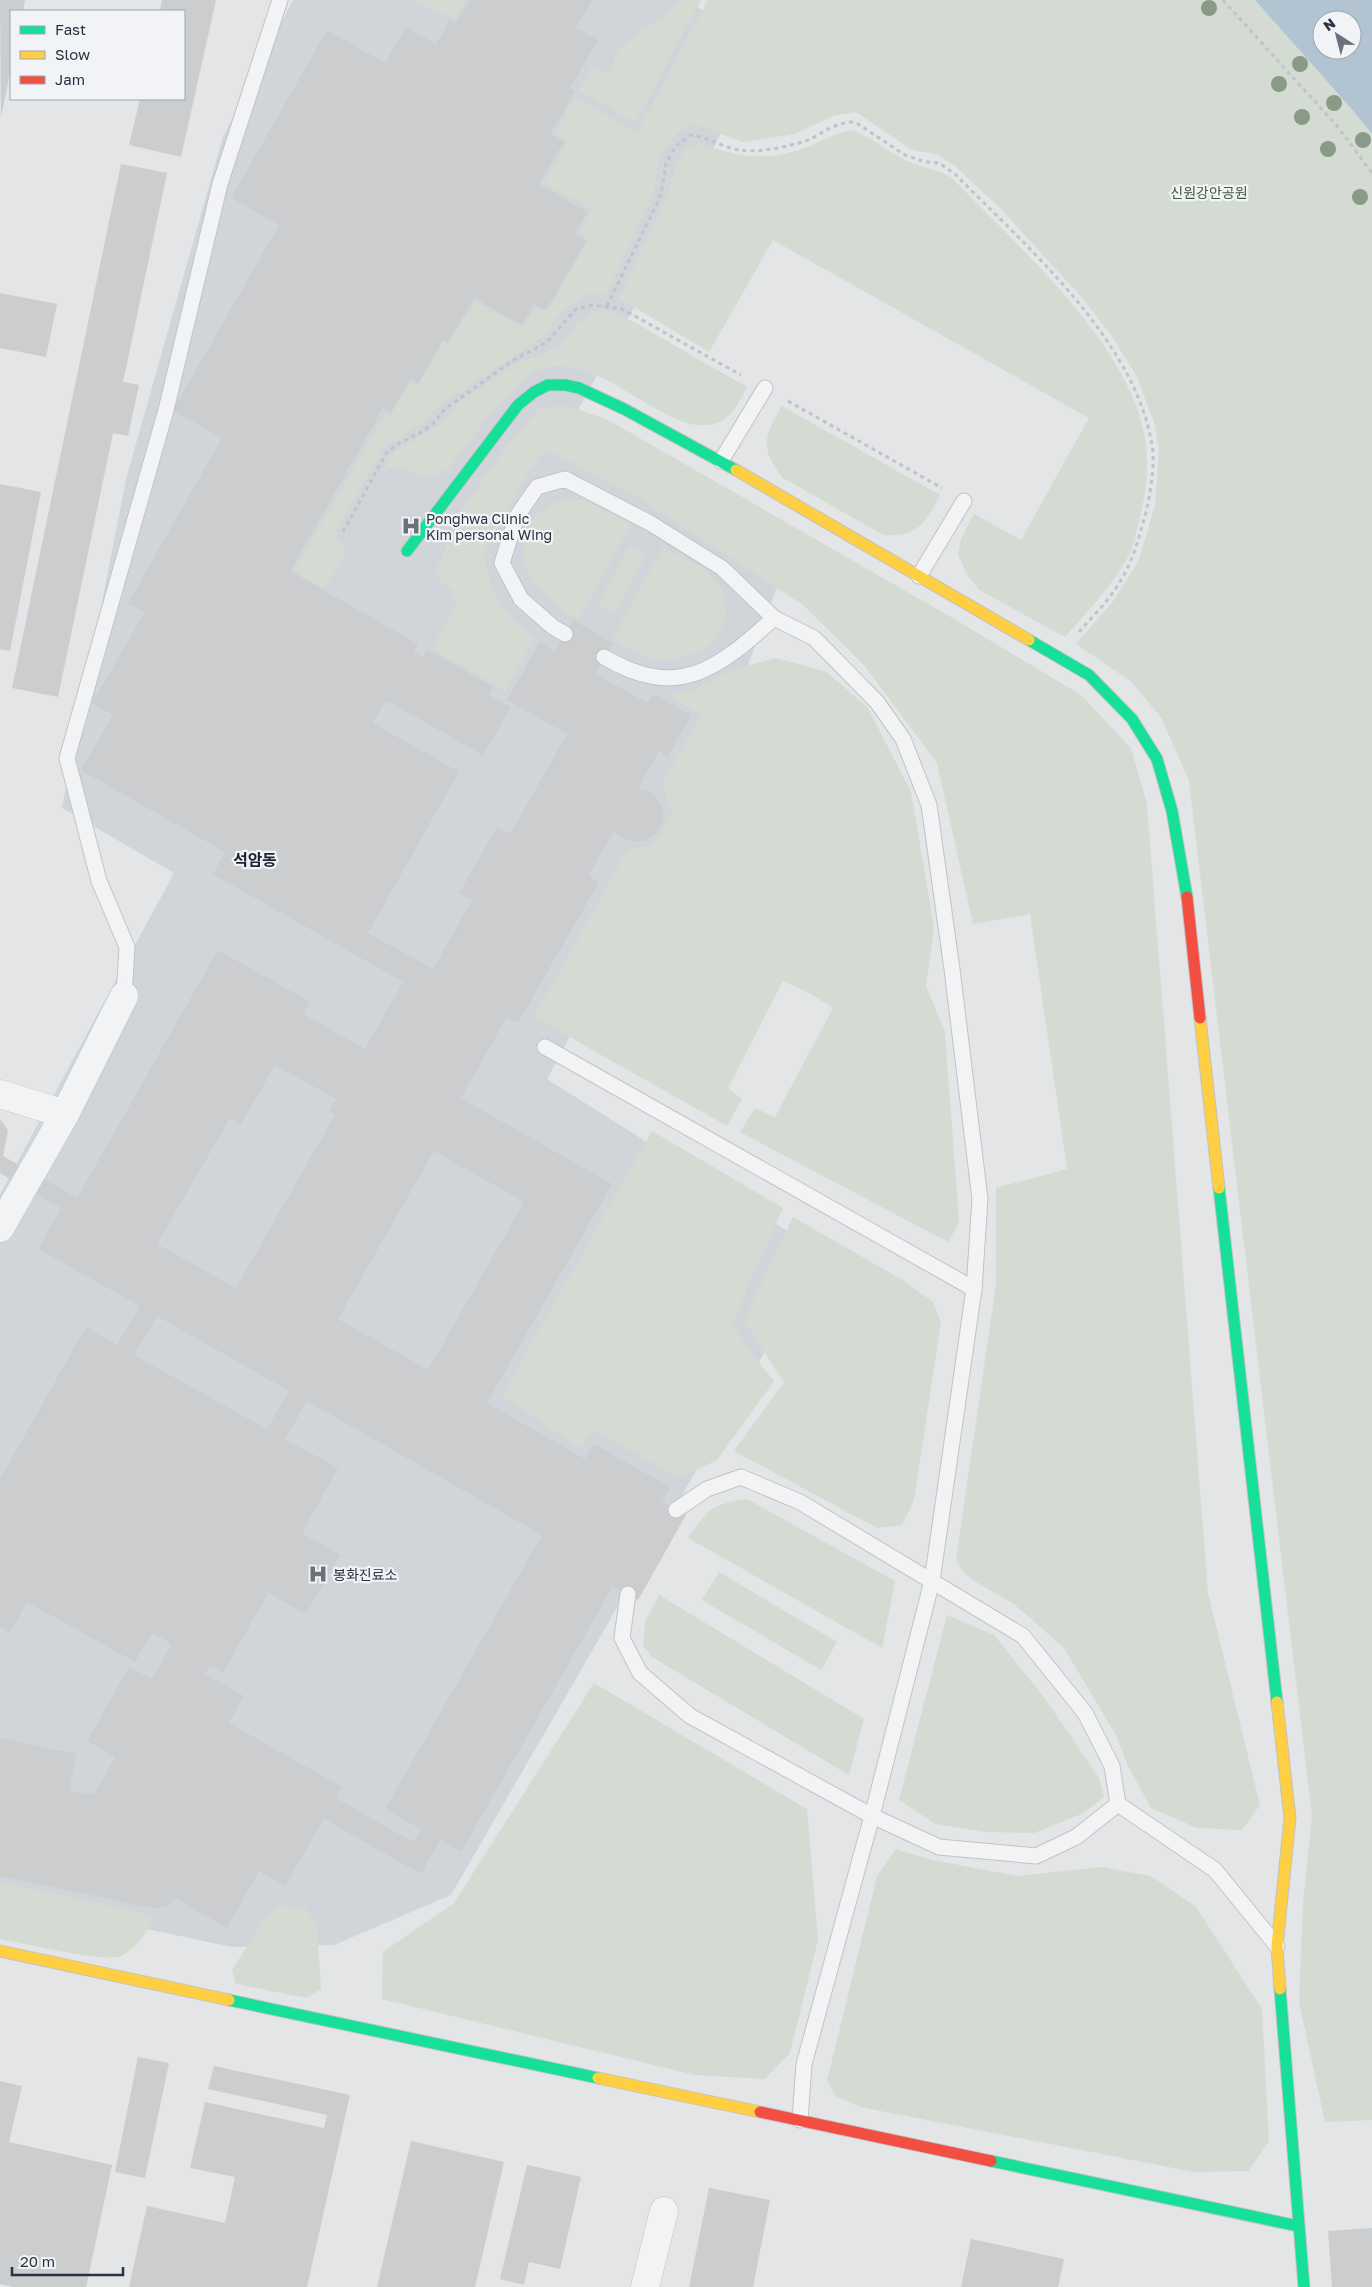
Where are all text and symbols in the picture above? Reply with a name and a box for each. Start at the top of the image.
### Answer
legend [10,10,185,100]
north arrow [1312,10,1362,60]
text: N [1320,14,1338,34]
text: Fast [55,20,86,38]
text: Slow [55,45,90,63]
text: Jam [55,70,85,88]
park label: 신원강안공원 [1170,184,1248,201]
place label: Ponghwa Clinic Kim personal Wing [426,510,552,543]
hospital icon: Ponghwa Clinic Kim personal Wing [400,515,422,537]
district label: 석암동 [233,850,277,870]
hospital icon: 봉화진료소 [307,1563,329,1585]
place label: 봉화진료소 [333,1566,398,1583]
scale bar [12,2244,124,2276]
text: 20 m [20,2252,55,2270]

